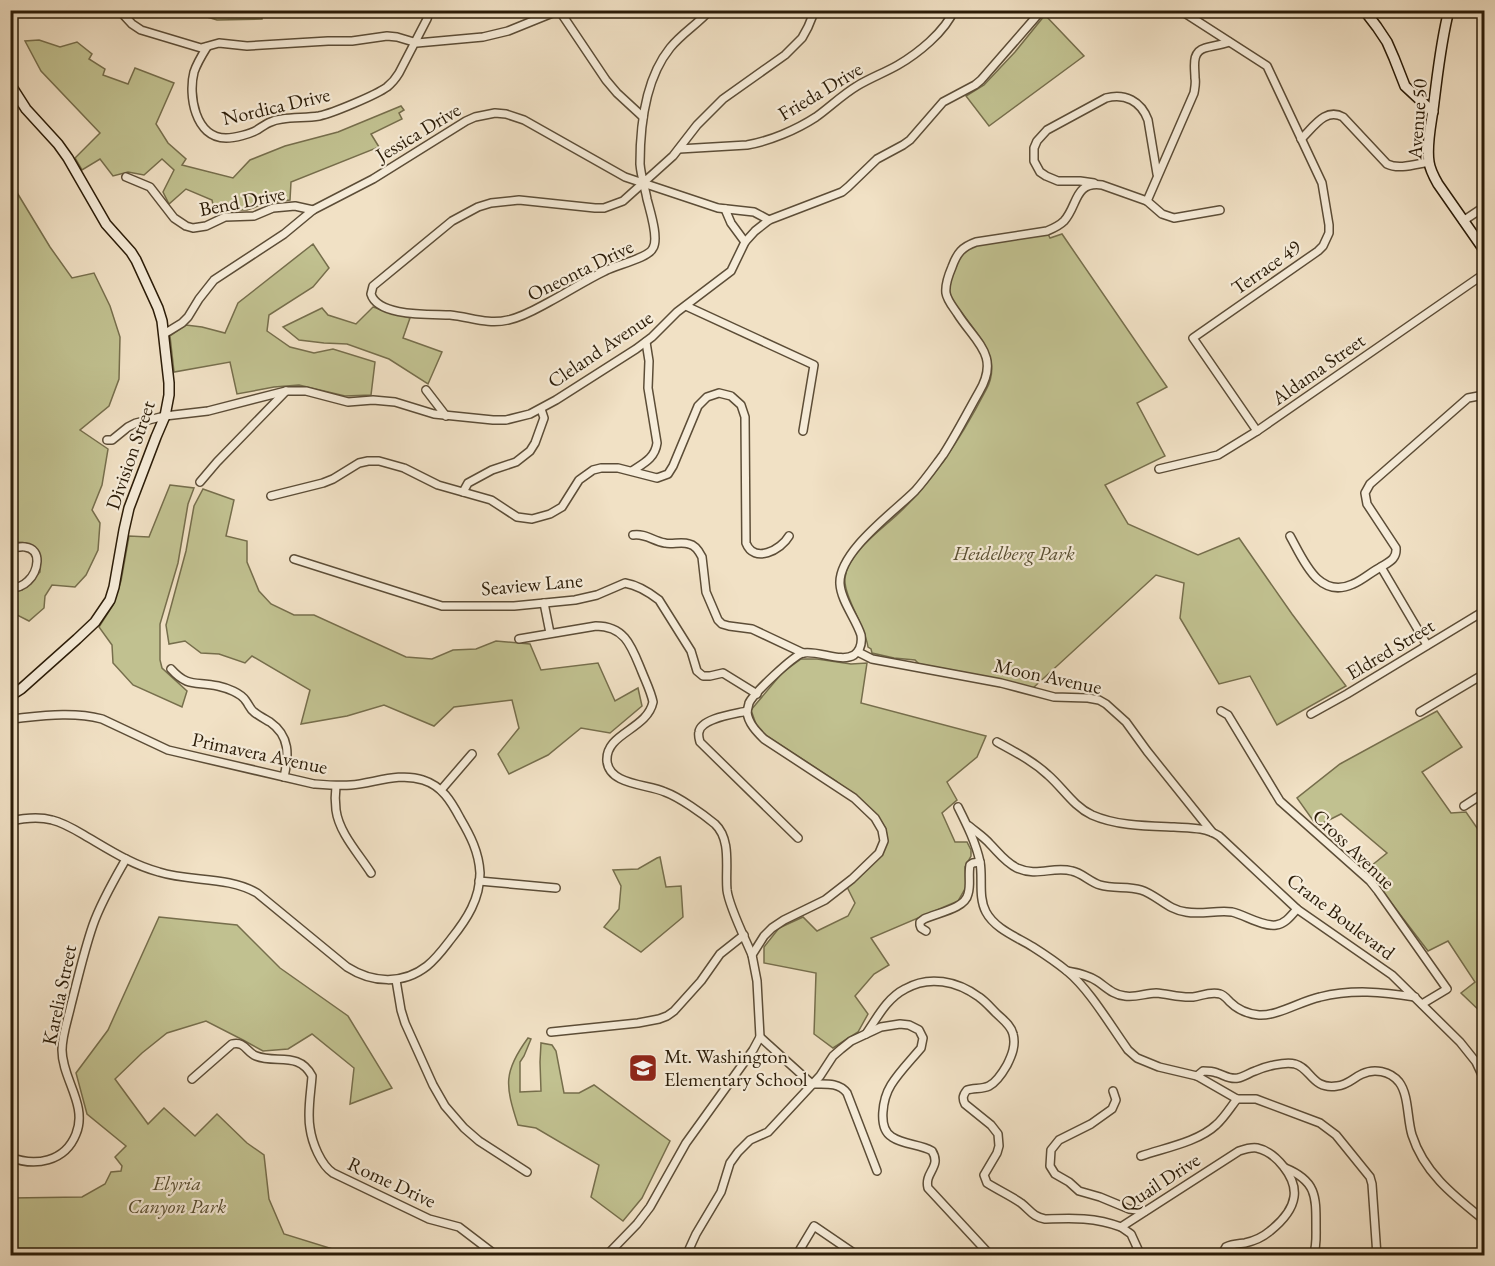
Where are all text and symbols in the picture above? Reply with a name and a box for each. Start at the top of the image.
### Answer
street label: Frieda Drive [773,55,867,126]
street label: Avenue 50 [1401,77,1433,161]
street label: Nordica Drive [219,81,333,131]
street label: Jessica Drive [369,96,466,169]
street label: Bend Drive [197,180,287,222]
street label: Oneonta Drive [523,233,637,307]
street label: Terrace 49 [1226,233,1306,300]
street label: Cleland Avenue [542,304,658,394]
street label: Aldama Street [1265,327,1370,411]
street label: Division Street [99,396,161,513]
park label: Heidelberg Park [952,540,1075,566]
street label: Seaview Lane [480,567,584,601]
street label: Eldred Street [1341,612,1440,686]
street label: Moon Avenue [992,652,1104,700]
street label: Primavera Avenue [190,726,330,780]
street label: Cross Avenue [1307,803,1401,895]
street label: Crane Boulevard [1282,867,1401,966]
street label: Karelia Street [36,942,82,1047]
place label: Mt. Washington Elementary School [664,1043,808,1092]
school or university icon: Mt. Washington Elementary School [627,1052,659,1084]
street label: Quail Drive [1115,1146,1205,1217]
street label: Rome Drive [344,1150,440,1214]
park label: Elyria Canyon Park [128,1170,226,1219]

